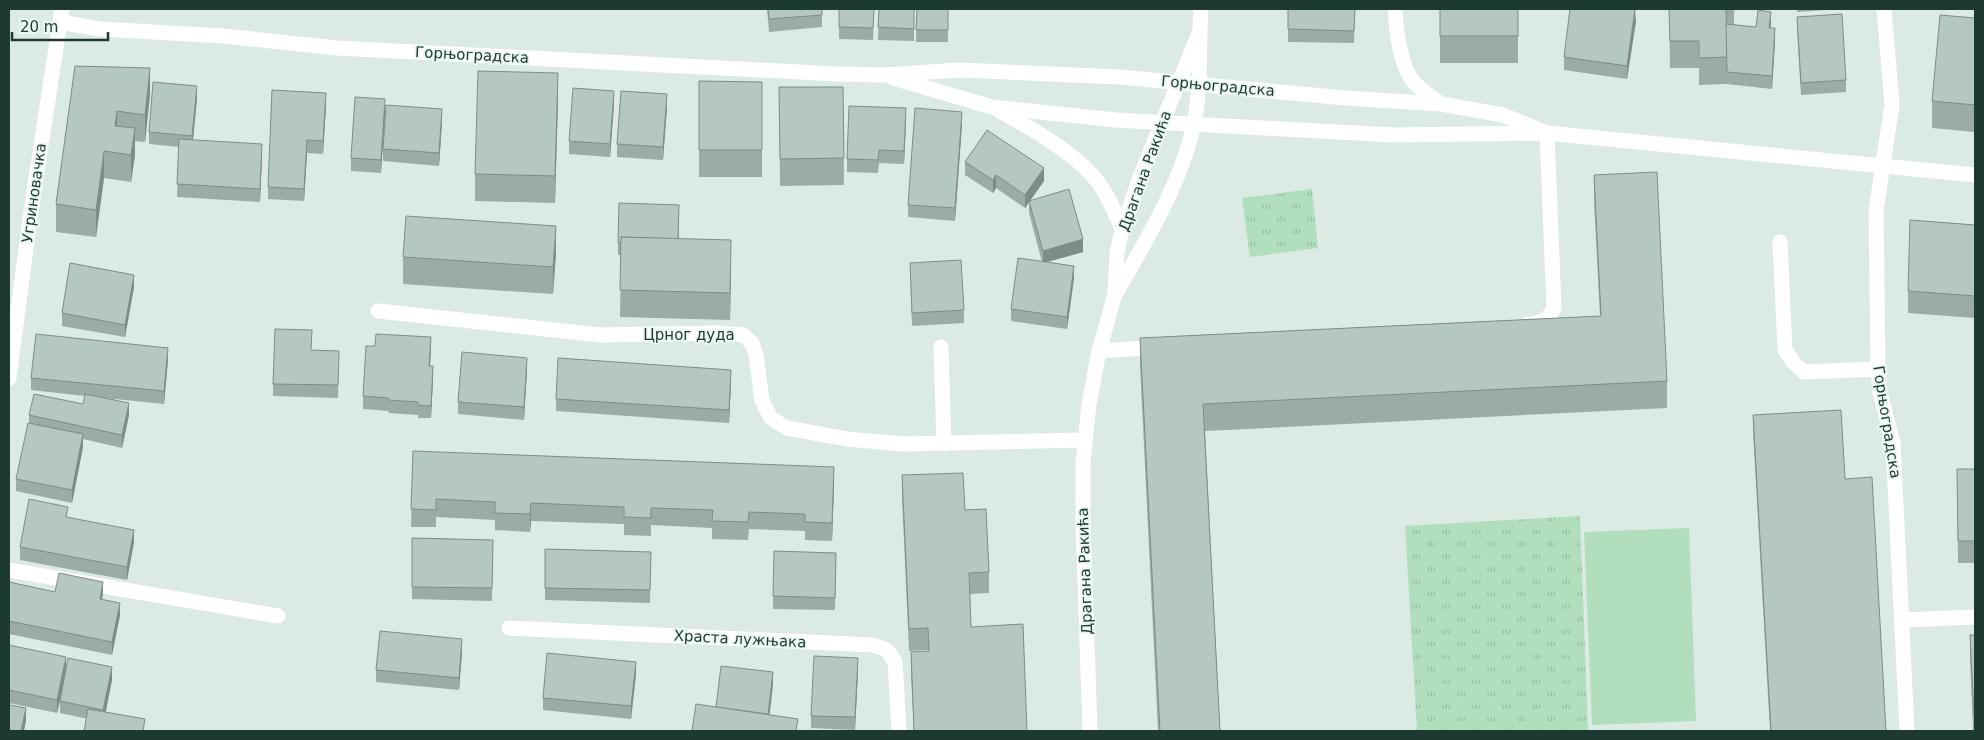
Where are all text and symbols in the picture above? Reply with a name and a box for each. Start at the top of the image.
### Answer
scale bar [12,10,109,42]
text: 20 m [20,18,58,36]
street label: Горњоградска [415,43,529,67]
street label: Горњоградска [1160,72,1276,100]
street label: Драгана Ракића [1115,108,1175,234]
street label: Угриновачка [18,142,50,244]
street label: Црног дуда [643,326,735,344]
street label: Горњоградска [1869,364,1905,480]
street label: Драгана Ракића [1074,507,1096,635]
street label: Храста лужњака [673,627,807,651]

